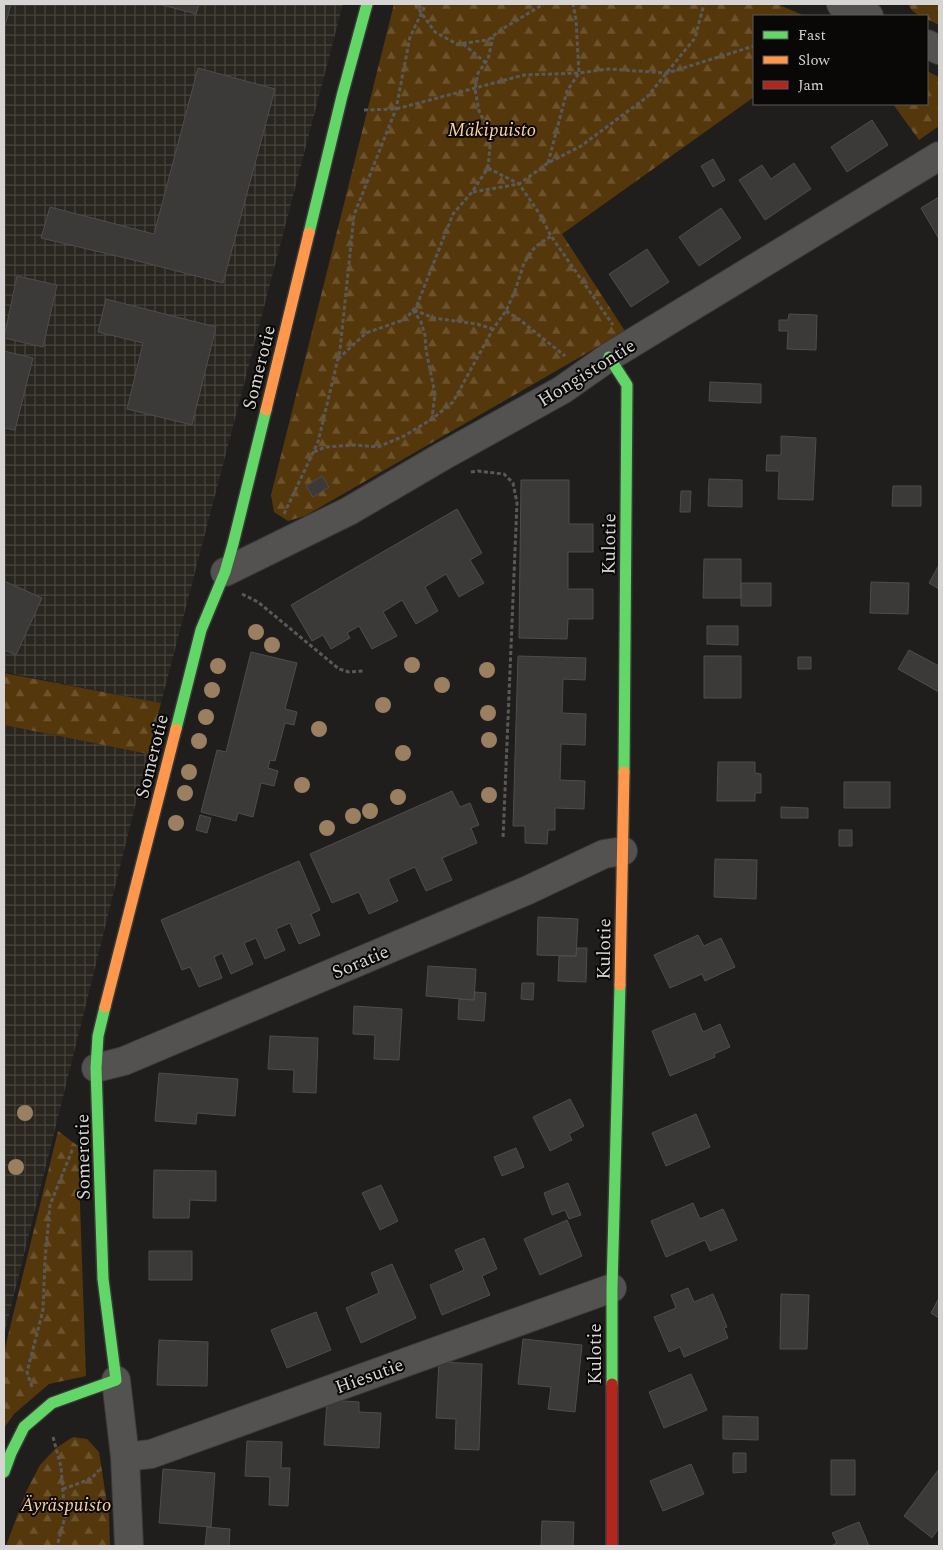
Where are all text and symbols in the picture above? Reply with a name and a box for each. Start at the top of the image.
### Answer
legend [753,15,928,105]
text: Fast [798,24,826,47]
text: Slow [798,49,830,72]
text: Jam [798,74,824,97]
park label: Mäkipuisto [448,116,536,145]
street label: Somerotie [235,322,284,413]
street label: Hongistontie [532,332,641,415]
street label: Kulotie [594,513,625,575]
street label: Somerotie [128,711,177,802]
street label: Kulotie [589,918,620,980]
street label: Soratie [327,937,394,987]
street label: Somerotie [68,1114,99,1200]
street label: Kulotie [581,1323,610,1385]
street label: Hiesutie [331,1351,408,1402]
park label: Äyräspuisto [20,1491,111,1520]

